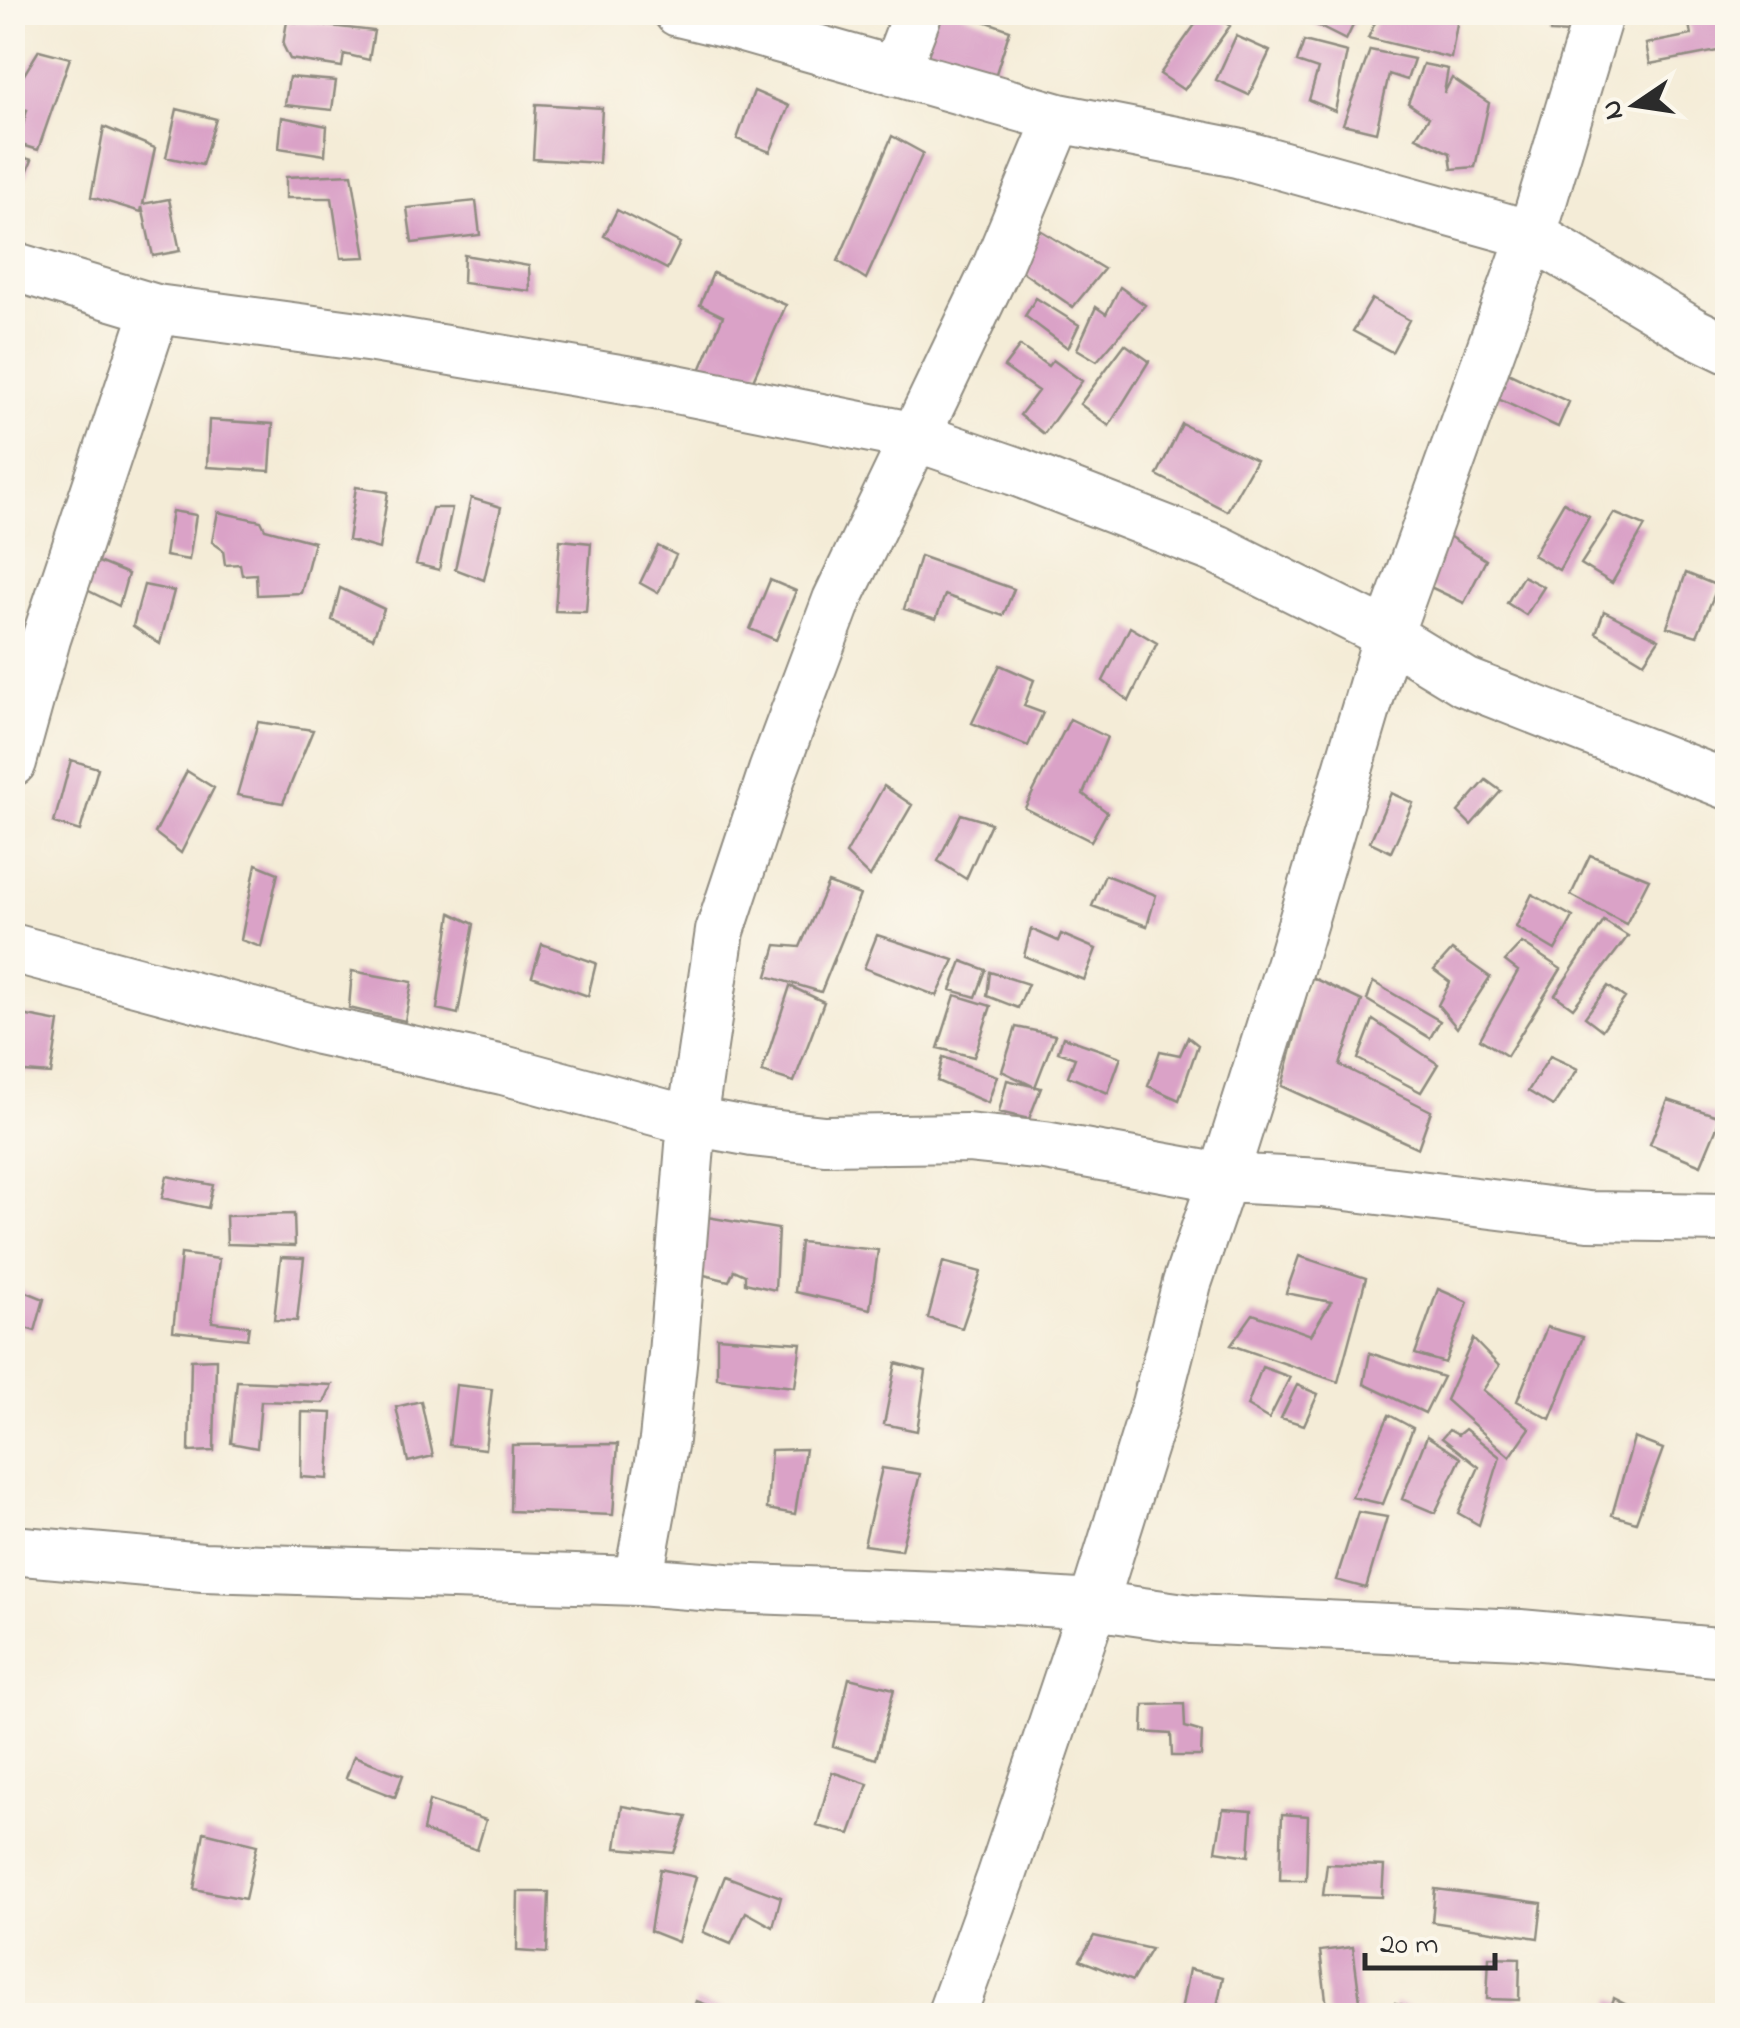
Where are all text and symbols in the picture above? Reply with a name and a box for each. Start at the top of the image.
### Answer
north arrow [1585,55,1685,155]
text: N [1592,96,1636,124]
scale bar [1365,1908,1495,1970]
text: 20 m [1380,1924,1439,1968]

